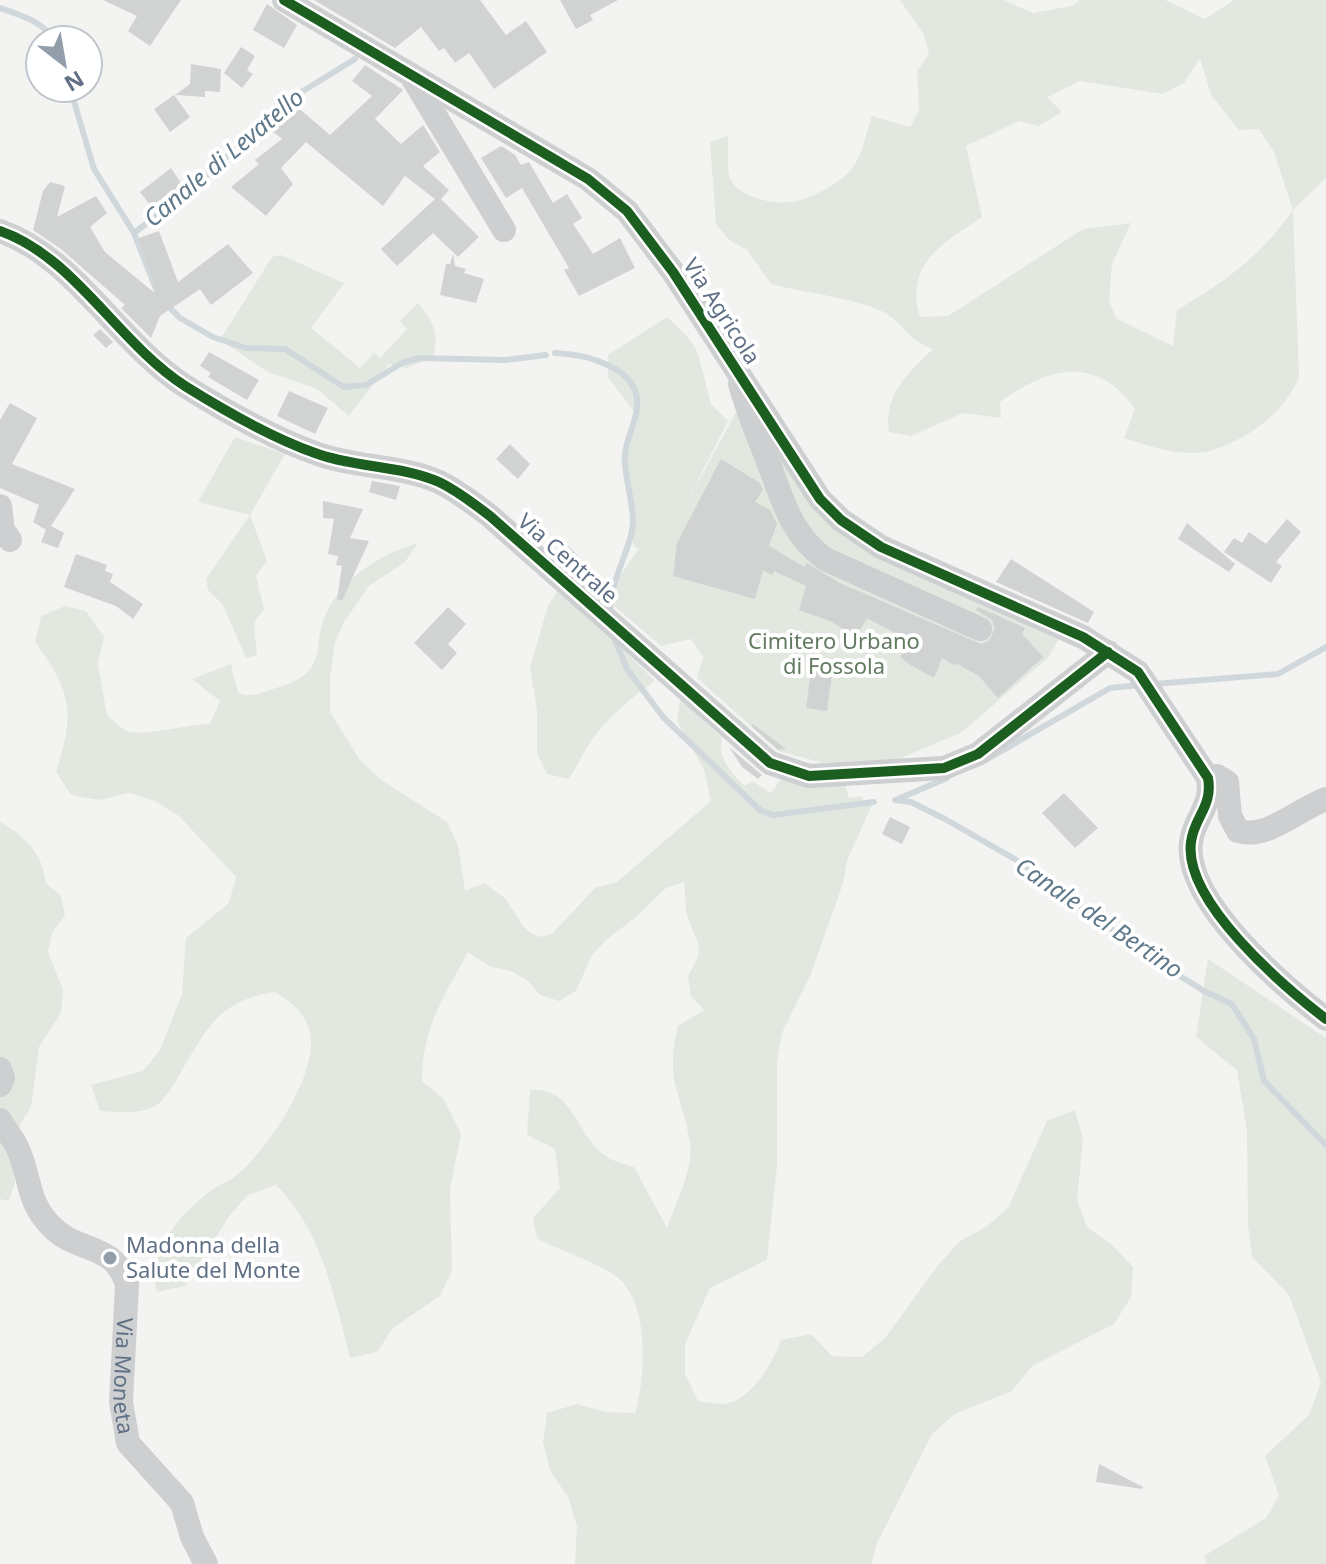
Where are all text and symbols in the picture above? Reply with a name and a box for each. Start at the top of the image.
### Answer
north arrow [24,24,104,104]
text: N [59,65,90,99]
water label: Canale di Levatello [136,80,310,234]
street label: Via Agricola [677,251,768,369]
street label: Via Centrale [512,505,625,609]
park label: Cimitero Urbano di Fossola [748,625,920,680]
water label: Canale del Bertino [1010,848,1190,985]
place label: Madonna della Salute del Monte [126,1229,300,1284]
marker: Madonna della Salute del Monte [101,1249,119,1267]
street label: Via Moneta [107,1317,142,1436]

